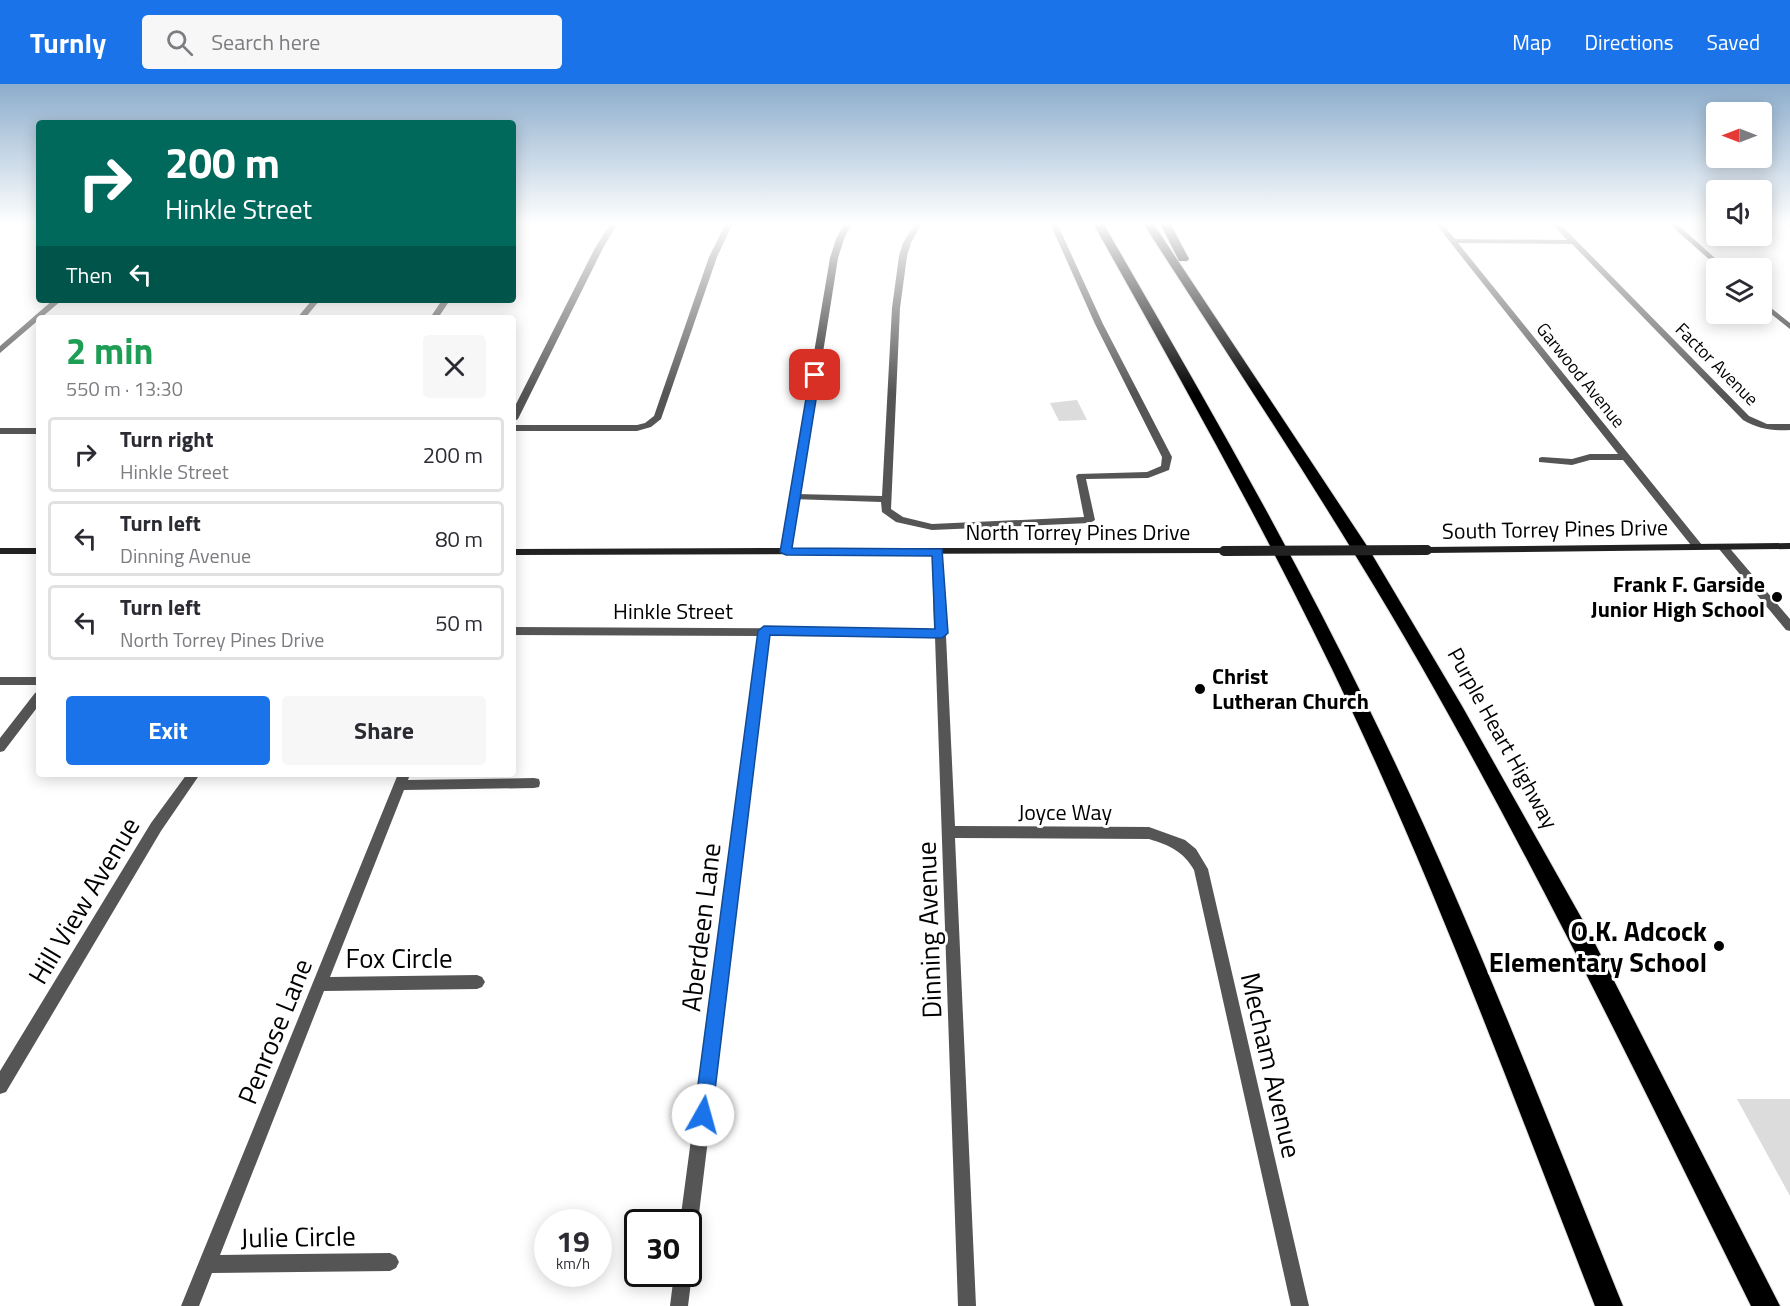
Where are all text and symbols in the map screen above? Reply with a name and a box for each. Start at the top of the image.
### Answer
search box [142,15,562,69]
text: Turnly [30,21,106,64]
text: Search here [211,25,320,59]
icon: search [163,26,196,59]
text: Map [1512,26,1552,58]
text: Directions [1585,26,1674,58]
text: Saved [1707,26,1760,58]
north arrow [1706,102,1772,168]
map controls [1706,102,1772,324]
text: 200 m [165,130,280,194]
icon: right [66,144,144,222]
button: sound [1706,180,1772,246]
text: Hinkle Street [165,188,312,229]
text: Then [66,258,112,292]
icon: left [124,258,157,291]
button: layers [1706,258,1772,324]
street label: Garwood Avenue [1530,316,1632,434]
street label: Factor Avenue [1669,316,1765,412]
text: 2 min [66,323,153,378]
button: close [423,335,486,398]
pin [789,349,840,400]
icon: arrive [798,358,831,391]
text: 550 m · 13:30 [66,373,183,404]
text: Turn right [120,422,214,456]
icon: right [69,438,102,471]
text: 200 m [423,438,483,472]
text: Hinkle Street [120,456,229,487]
text: Turn left [120,506,201,540]
street label: South Torrey Pines Drive [1442,510,1668,548]
street label: North Torrey Pines Drive [966,515,1190,549]
icon: left [69,522,102,555]
text: 80 m [435,522,483,556]
text: Dinning Avenue [120,540,251,571]
place label: Frank F. Garside Junior High School [1591,567,1765,626]
text: Turn left [120,590,201,624]
marker: Frank F. Garside Junior High School [1770,590,1784,604]
street label: Hinkle Street [613,594,733,628]
icon: left [69,606,102,639]
text: 50 m [435,606,483,640]
text: North Torrey Pines Drive [120,624,324,655]
street label: Purple Heart Highway [1439,641,1567,835]
place label: Christ Lutheran Church [1212,659,1369,718]
marker: Christ Lutheran Church [1193,682,1207,696]
button: Exit [66,696,270,765]
button: Share [282,696,486,765]
street label: Joyce Way [1018,795,1112,829]
street label: Hill View Avenue [17,809,149,991]
street label: Aberdeen Lane [669,840,731,1014]
street label: Dinning Avenue [904,841,952,1019]
place label: O.K. Adcock Elementary School [1489,910,1707,982]
street label: Fox Circle [345,937,453,978]
marker: O.K. Adcock Elementary School [1712,939,1726,953]
street label: Penrose Lane [226,952,322,1110]
street label: Mecham Avenue [1231,968,1313,1162]
position arrow [671,1083,735,1147]
speed limit sign: 30 [624,1209,702,1287]
street label: Julie Circle [240,1214,356,1258]
text: 19 [556,1218,590,1264]
text: km/h [556,1252,590,1275]

